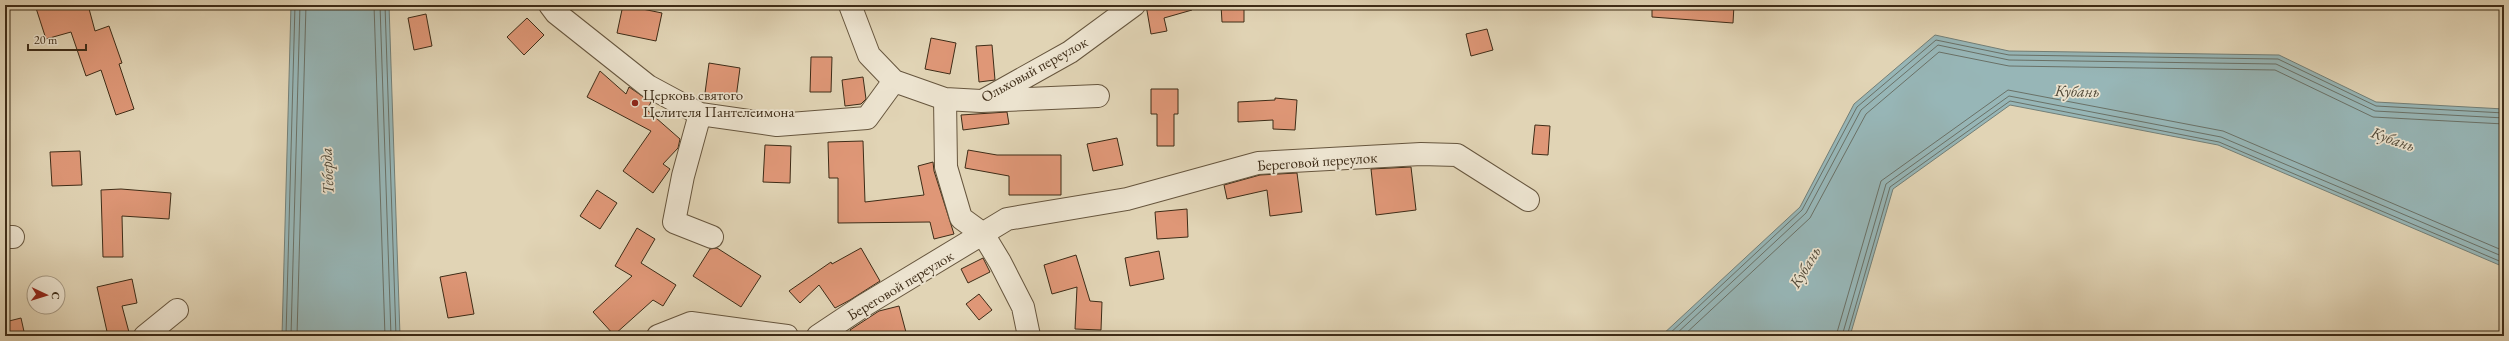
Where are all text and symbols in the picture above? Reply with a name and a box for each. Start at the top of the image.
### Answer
scale bar [28,26,86,52]
text: 20 m [34,32,58,48]
street label: Ольховый переулок [977,32,1091,106]
water label: Кубань [2053,80,2100,102]
place label: Церковь святого Целителя Пантелеимона [643,85,794,121]
marker: Церковь святого Целителя Пантелеимона [630,98,640,108]
water label: Кубань [2367,121,2418,156]
water label: Теберда [315,147,339,195]
street label: Береговой переулок [1256,147,1378,175]
water label: Кубань [1784,242,1826,293]
street label: Береговой переулок [843,246,957,324]
north arrow [26,275,66,315]
text: С [49,291,63,300]

